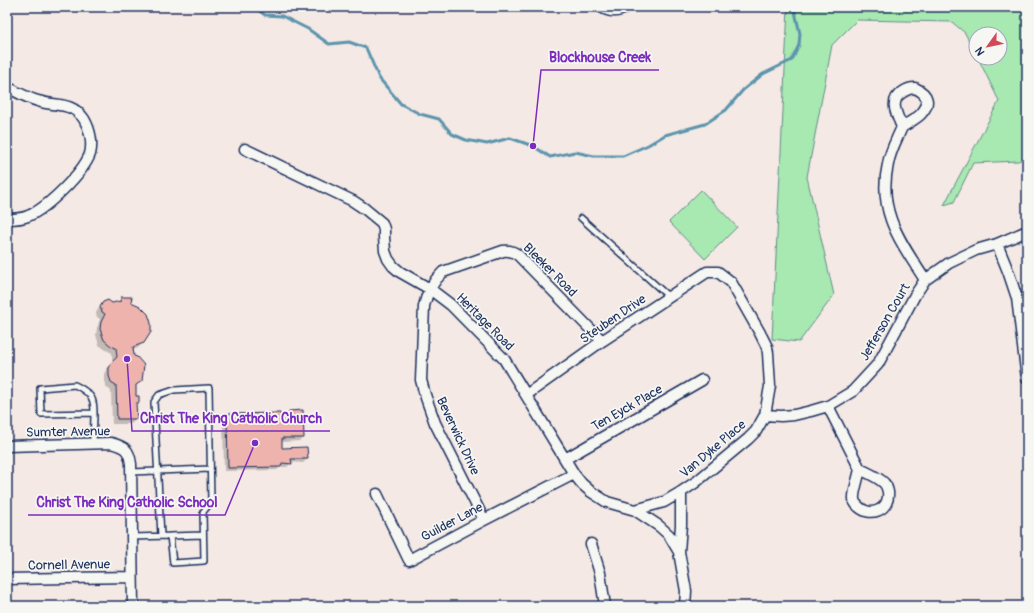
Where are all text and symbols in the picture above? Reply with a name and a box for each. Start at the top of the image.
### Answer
north arrow [968,26,1008,66]
callout: Blockhouse Creek [541,44,659,70]
text: N [972,44,988,58]
text: Blockhouse Creek [549,49,651,66]
street label: Bleeker Road [520,240,580,300]
street label: Jefferson Court [856,280,914,363]
street label: Heritage Road [453,290,517,354]
street label: Steuben Drive [577,291,650,347]
street label: Ten Eyck Place [589,381,666,435]
street label: Beverwick Drive [433,394,483,478]
callout: Christ The King Catholic Church [132,405,330,431]
text: Christ The King Catholic Church [140,410,322,427]
street label: Van Dyke Place [677,416,750,481]
street label: Sumter Avenue [26,423,111,441]
callout: Christ The King Catholic School [28,489,225,515]
text: Christ The King Catholic School [36,494,218,511]
street label: Guilder Lane [418,499,486,545]
street label: Cornell Avenue [28,556,111,574]

